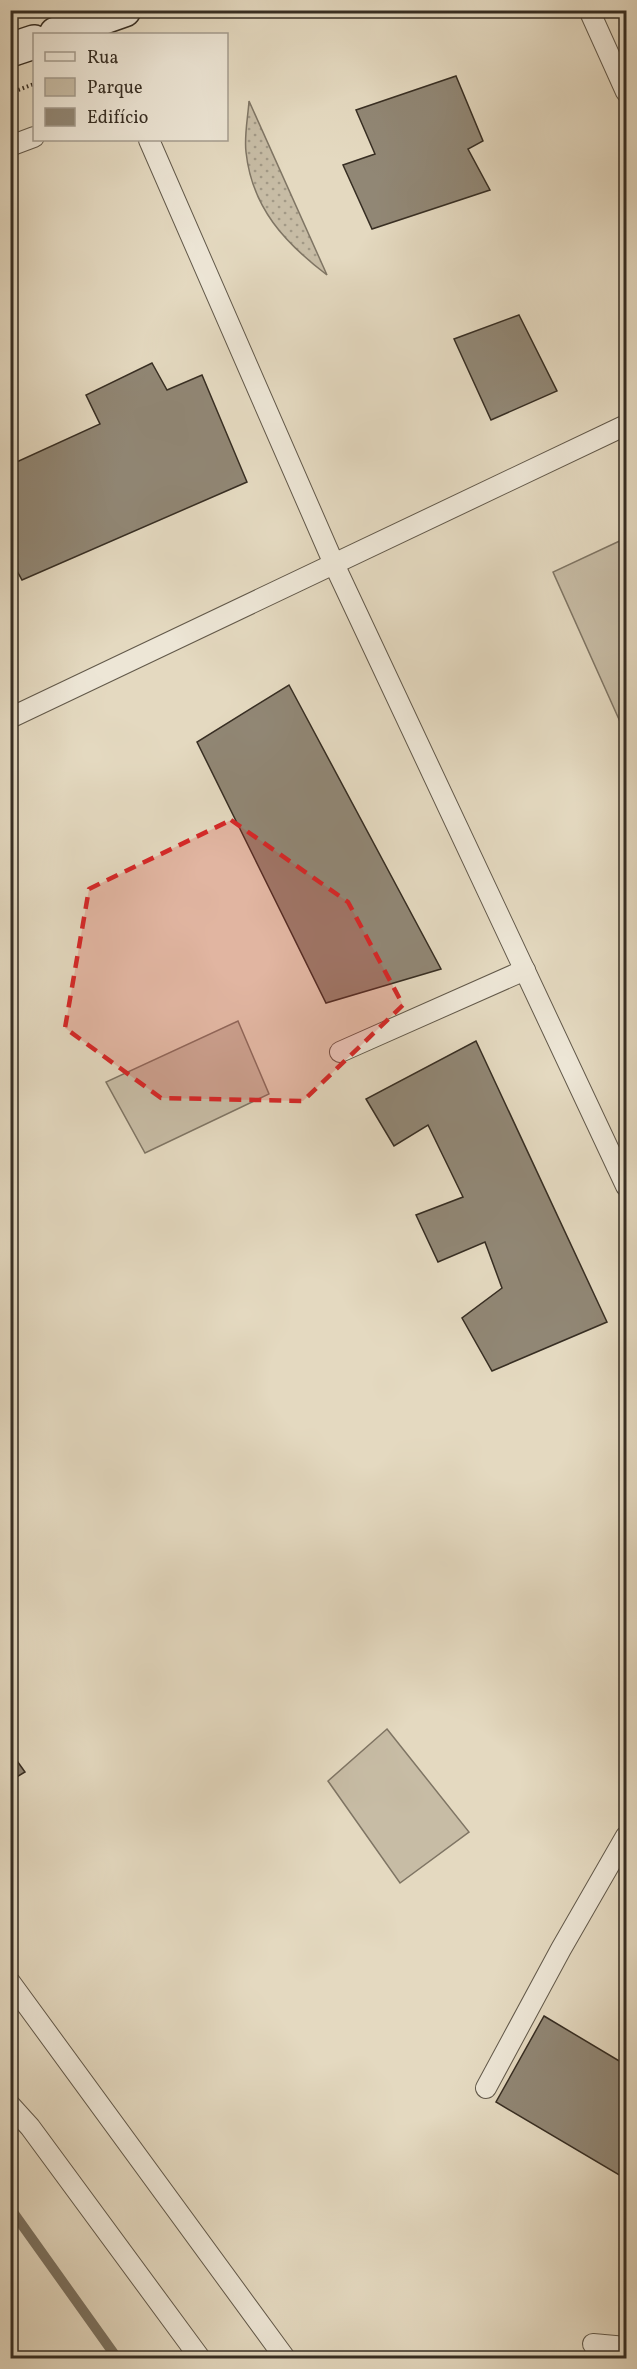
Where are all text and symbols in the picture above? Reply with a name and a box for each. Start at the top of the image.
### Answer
legend [33,33,228,141]
text: Rua [87,46,118,71]
text: Parque [87,76,142,101]
text: Edifício [87,106,148,131]

